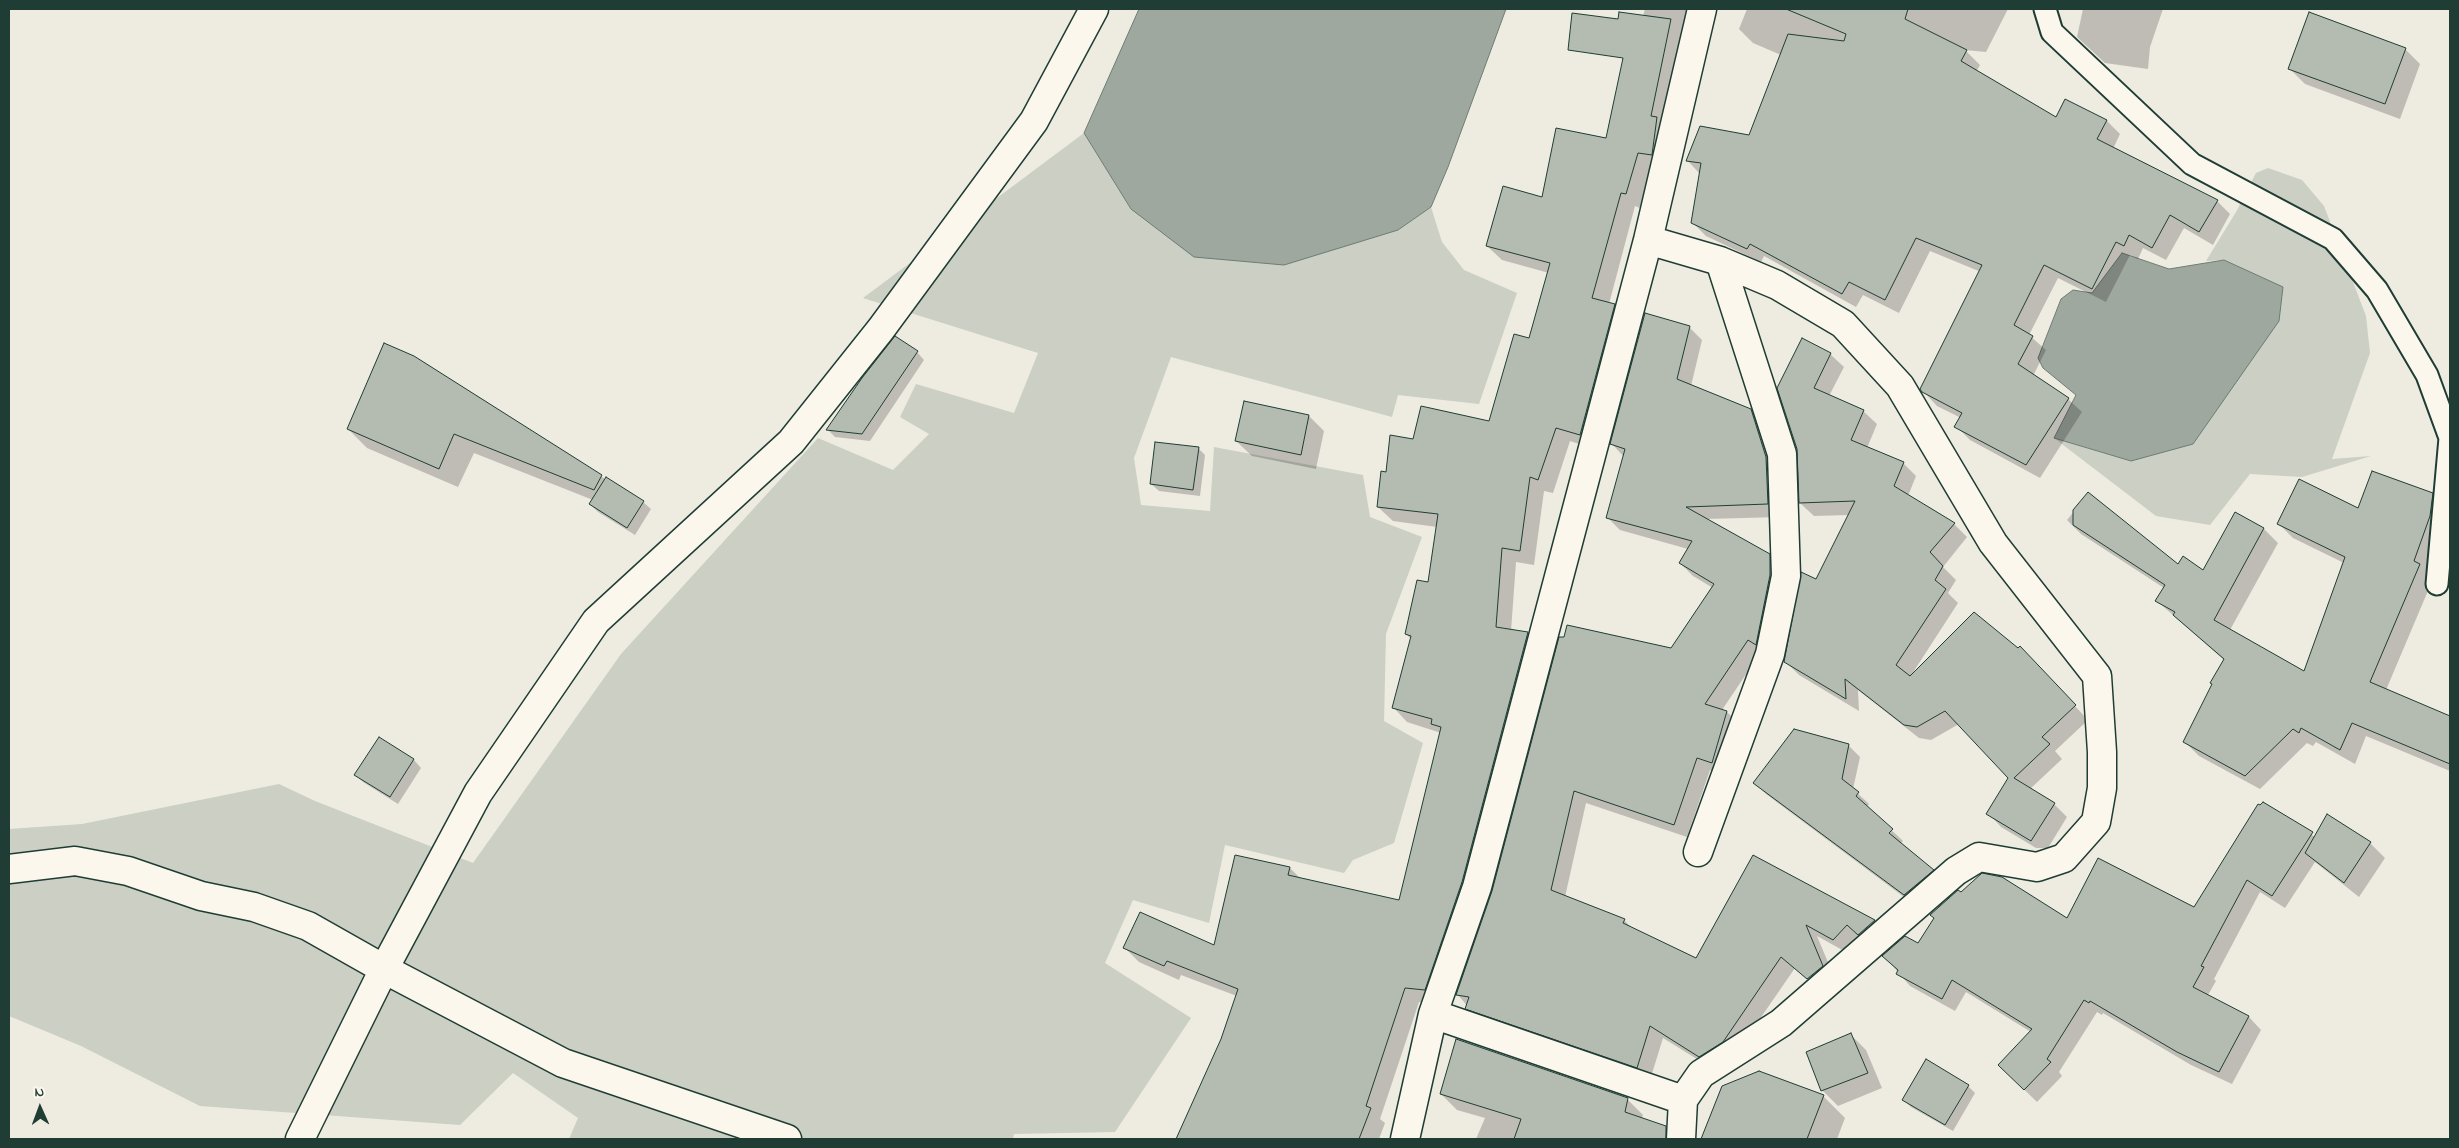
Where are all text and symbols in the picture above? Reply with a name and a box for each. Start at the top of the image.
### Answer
text: N [34,1082,45,1103]
north arrow [15,1083,65,1133]

